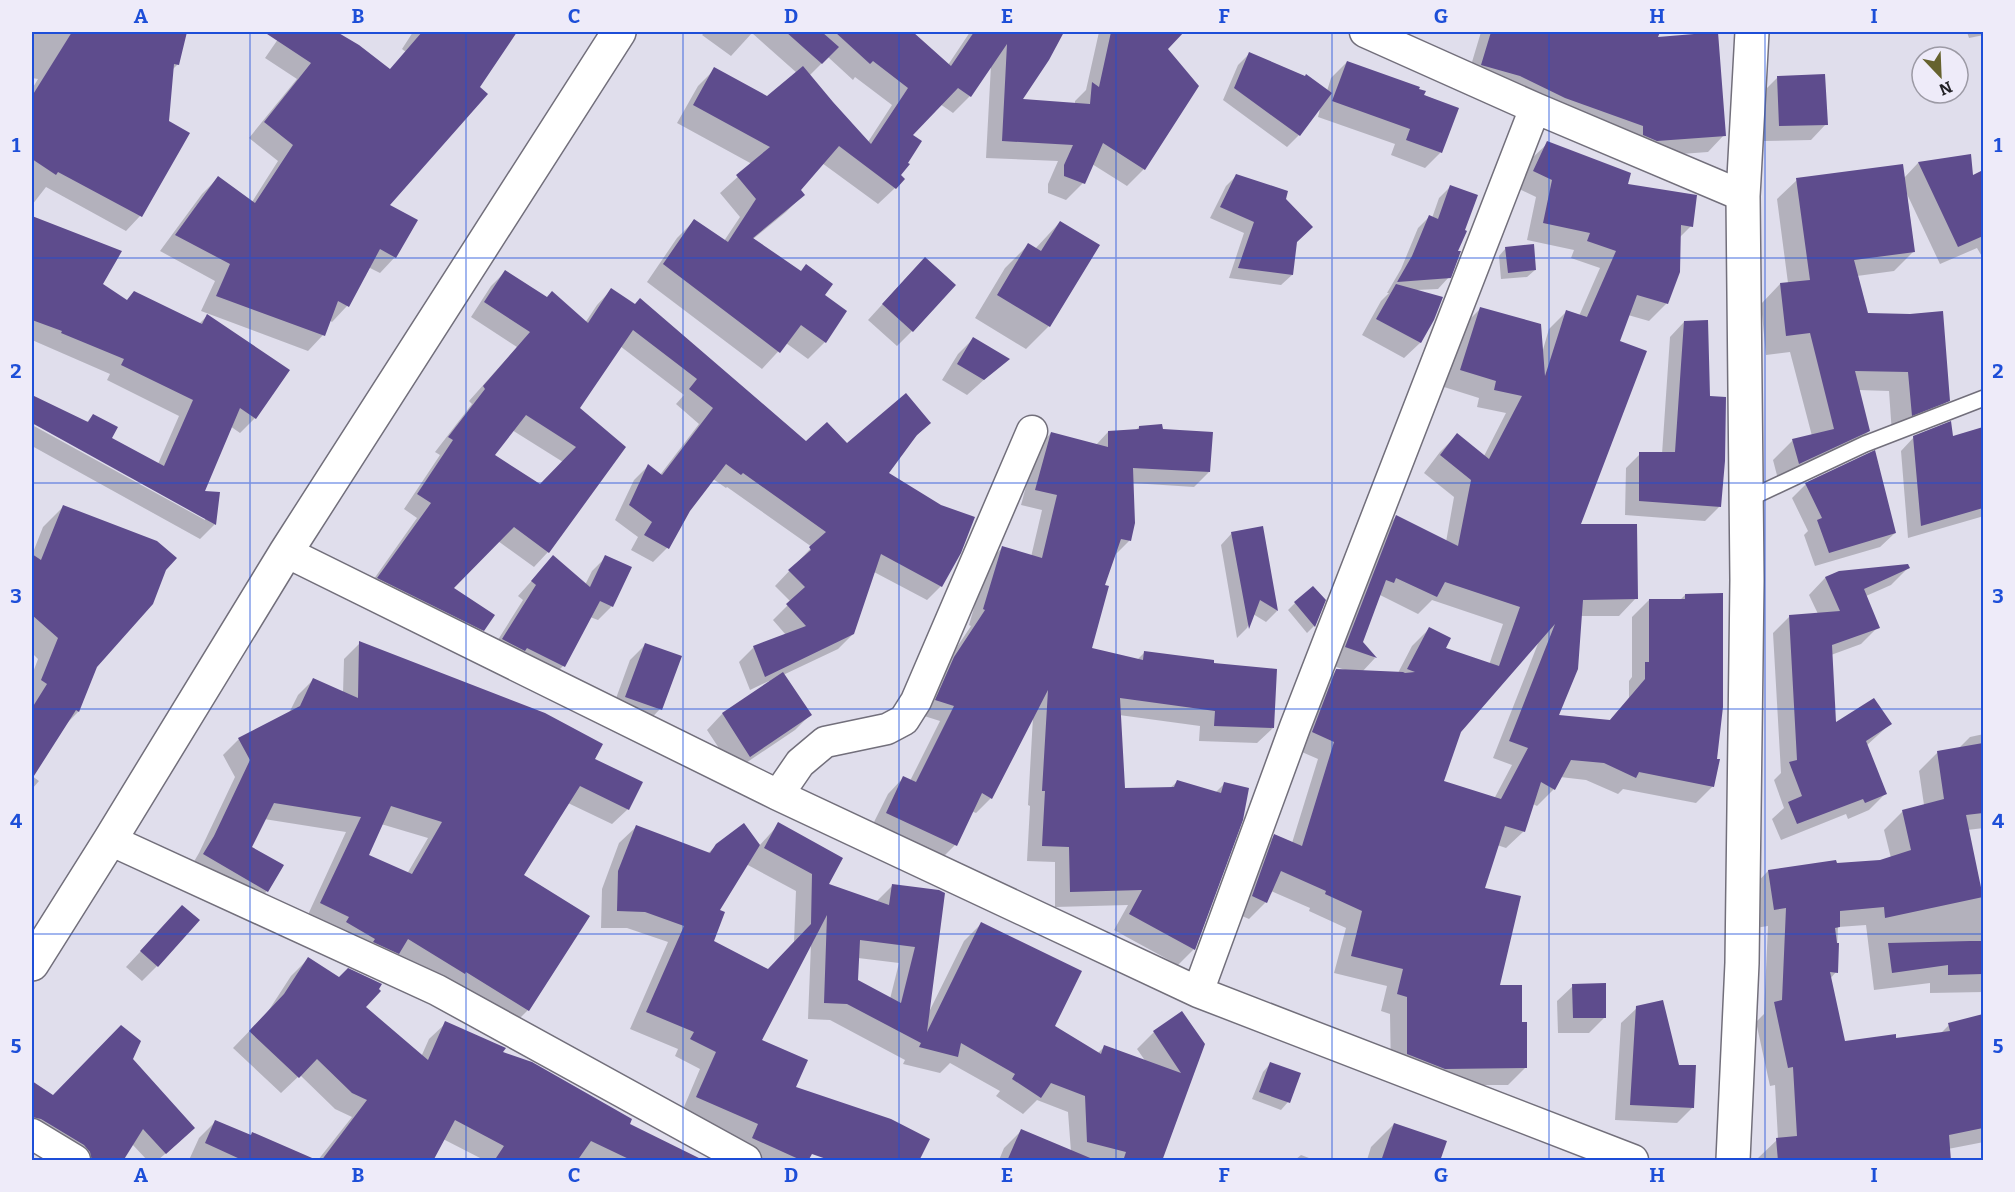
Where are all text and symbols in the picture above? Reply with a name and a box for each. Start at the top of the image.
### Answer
text: A [134,4,149,28]
text: B [352,4,365,28]
text: C [568,4,580,28]
text: D [784,4,798,28]
text: E [1001,4,1013,28]
text: F [1218,4,1230,28]
text: G [1434,4,1448,28]
text: H [1649,4,1665,28]
text: I [1870,4,1878,28]
north arrow [1910,45,1970,105]
text: N [1936,77,1955,100]
text: 1 [12,133,21,157]
text: 1 [1994,133,2003,157]
text: 2 [10,359,22,383]
text: 2 [1992,359,2004,383]
text: 3 [10,584,22,608]
text: 3 [1992,584,2004,608]
text: 4 [10,809,22,833]
text: 4 [1992,809,2004,833]
text: 5 [11,1034,22,1058]
text: 5 [1993,1034,2004,1058]
text: A [134,1163,149,1187]
text: B [352,1163,365,1187]
text: C [568,1163,580,1187]
text: D [784,1163,798,1187]
text: E [1001,1163,1013,1187]
text: F [1218,1163,1230,1187]
text: G [1434,1163,1448,1187]
text: H [1649,1163,1665,1187]
text: I [1870,1163,1878,1187]

